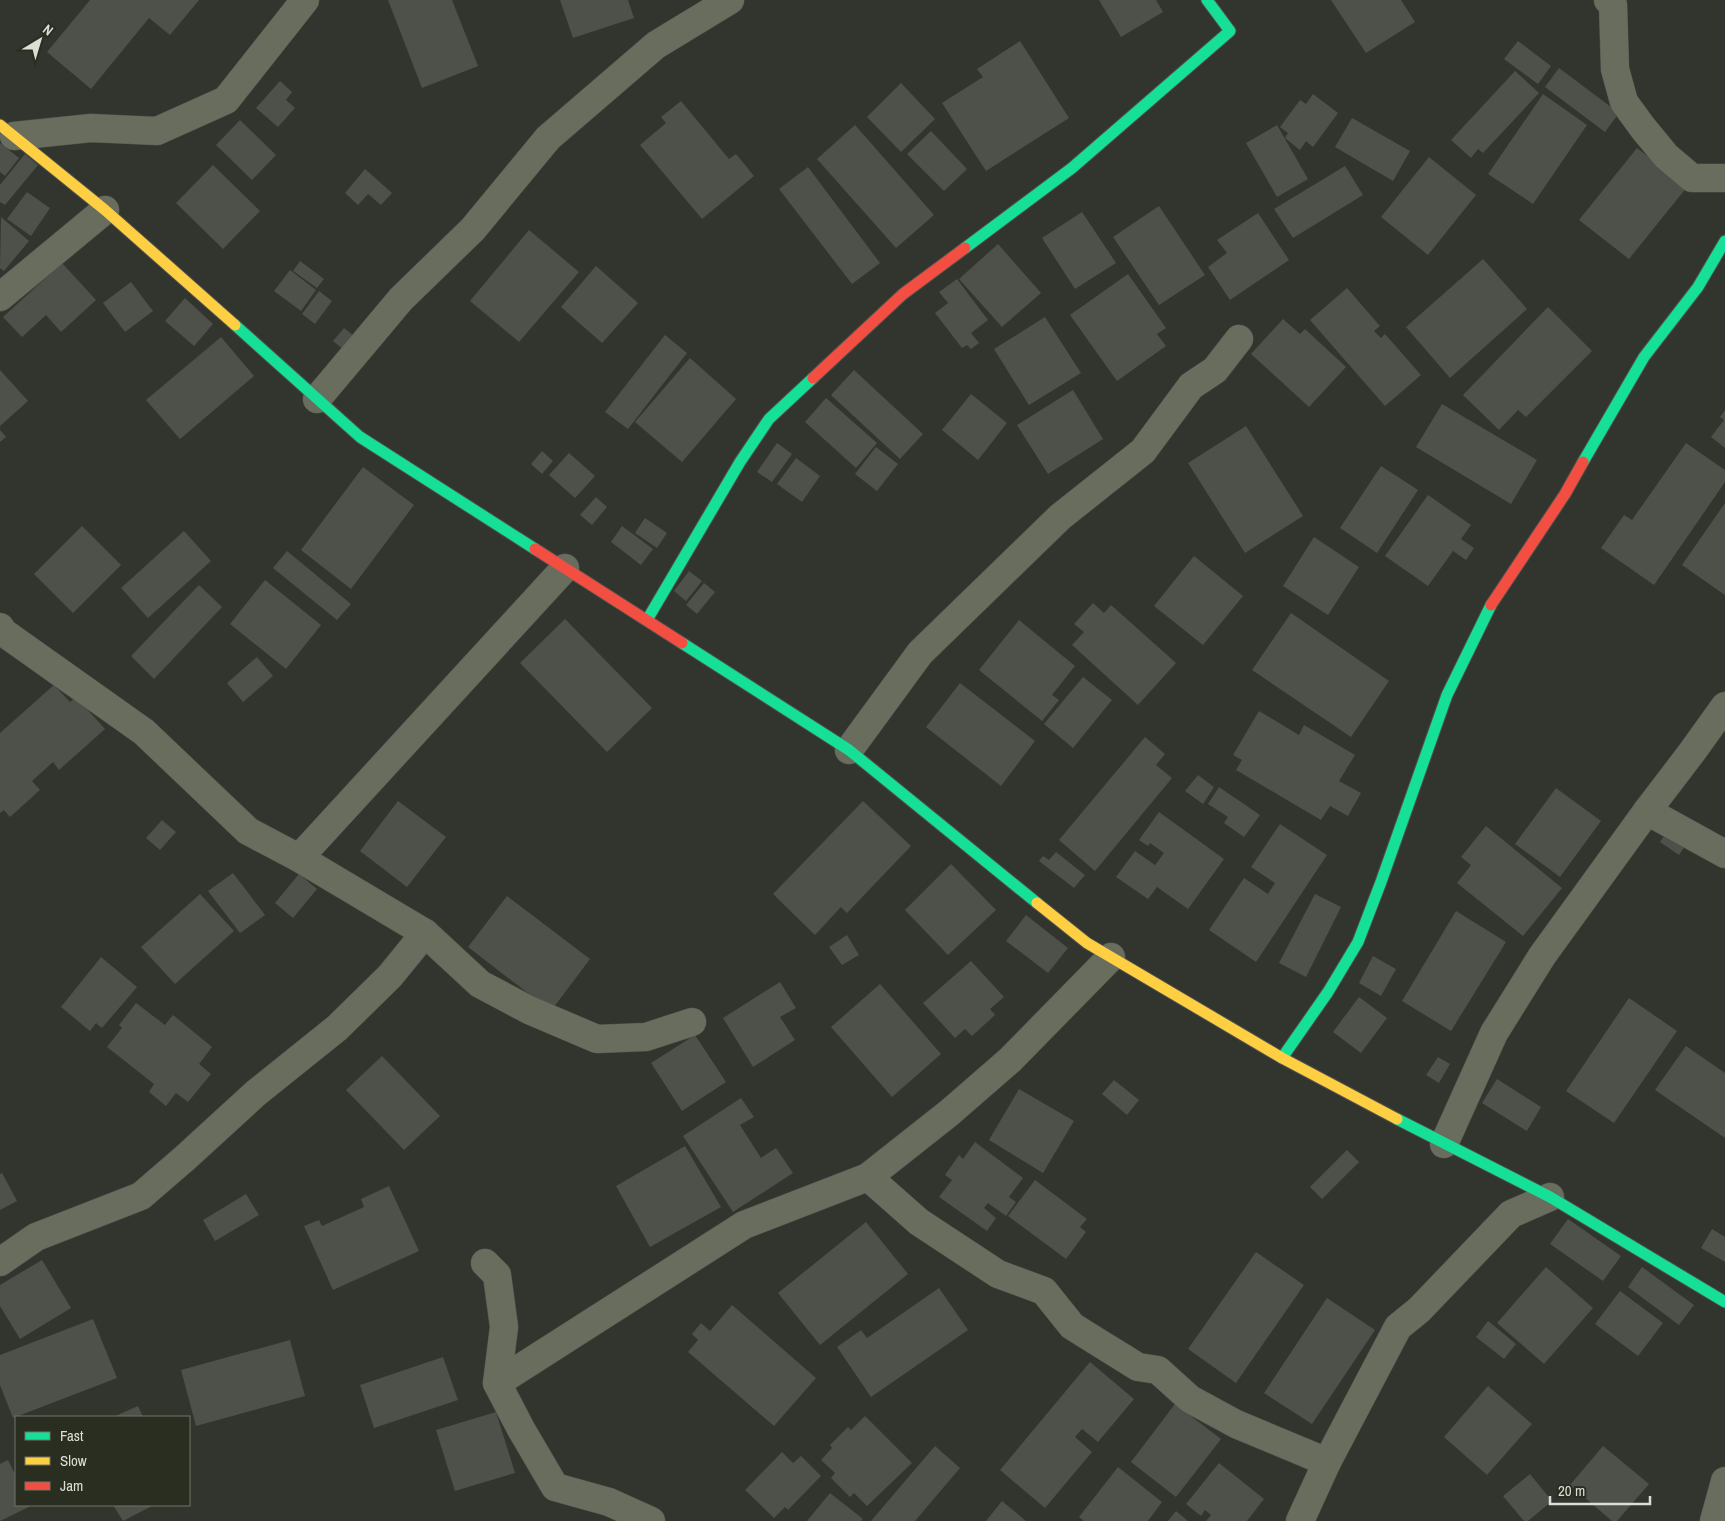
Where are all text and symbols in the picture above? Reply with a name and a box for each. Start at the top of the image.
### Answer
north arrow [15,15,65,65]
text: N [39,20,57,39]
legend [15,1416,190,1506]
text: Fast [60,1425,84,1446]
text: Slow [60,1450,87,1471]
scale bar [1550,1474,1650,1506]
text: Jam [60,1475,83,1496]
text: 20 m [1558,1480,1585,1501]

